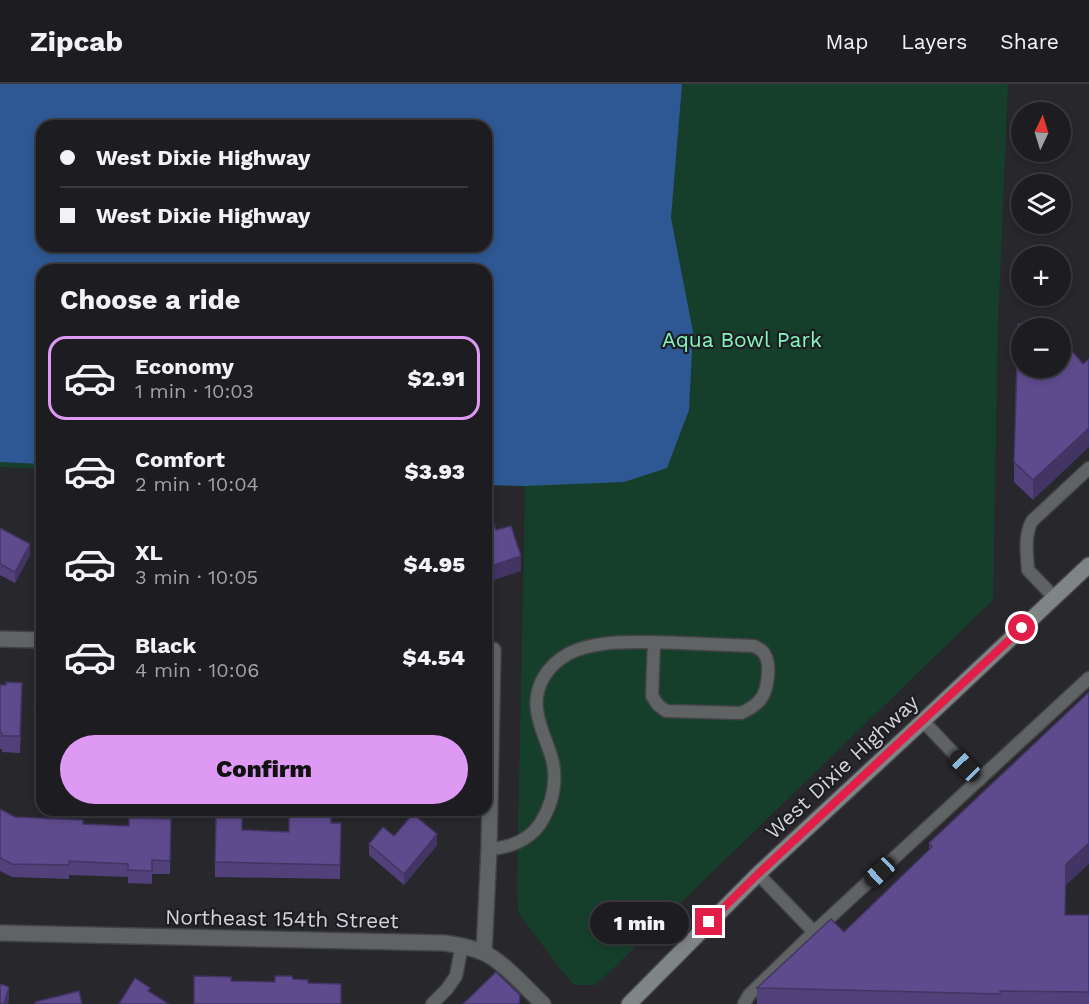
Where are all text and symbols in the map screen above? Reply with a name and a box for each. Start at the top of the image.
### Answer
text: Zipcab [30,25,123,58]
text: Map [825,29,868,54]
text: Layers [901,29,967,54]
text: Share [1000,29,1059,54]
north arrow [1011,102,1071,162]
map controls [1011,102,1071,378]
text: West Dixie Highway [96,145,310,170]
button: layers [1011,174,1071,234]
text: West Dixie Highway [96,203,310,228]
button: + [1011,246,1071,306]
text: Choose a ride [60,284,240,316]
button: − [1011,318,1071,378]
park label: Aqua Bowl Park [662,327,822,352]
icon: car [63,351,117,405]
text: Economy [135,354,234,379]
text: $2.91 [408,366,465,391]
text: 1 min · 10:03 [135,379,254,403]
icon: car [63,444,117,498]
text: Comfort [135,447,225,472]
text: $3.93 [404,459,465,484]
text: 2 min · 10:04 [135,472,259,496]
icon: car [63,537,117,591]
text: XL [135,540,163,565]
text: $4.95 [404,552,465,577]
text: 3 min · 10:05 [135,565,258,589]
route start [1008,614,1035,641]
icon: car [63,630,117,684]
text: Black [135,633,196,658]
text: $4.54 [402,645,465,670]
text: 4 min · 10:06 [135,658,259,682]
street label: West Dixie Highway [760,689,923,844]
button: Confirm [60,735,468,804]
car [946,747,984,785]
car [861,853,899,891]
callout: 1 min [589,901,688,943]
street label: Northeast 154th Street [165,904,399,933]
route end [695,908,722,935]
text: 1 min [614,911,665,935]

